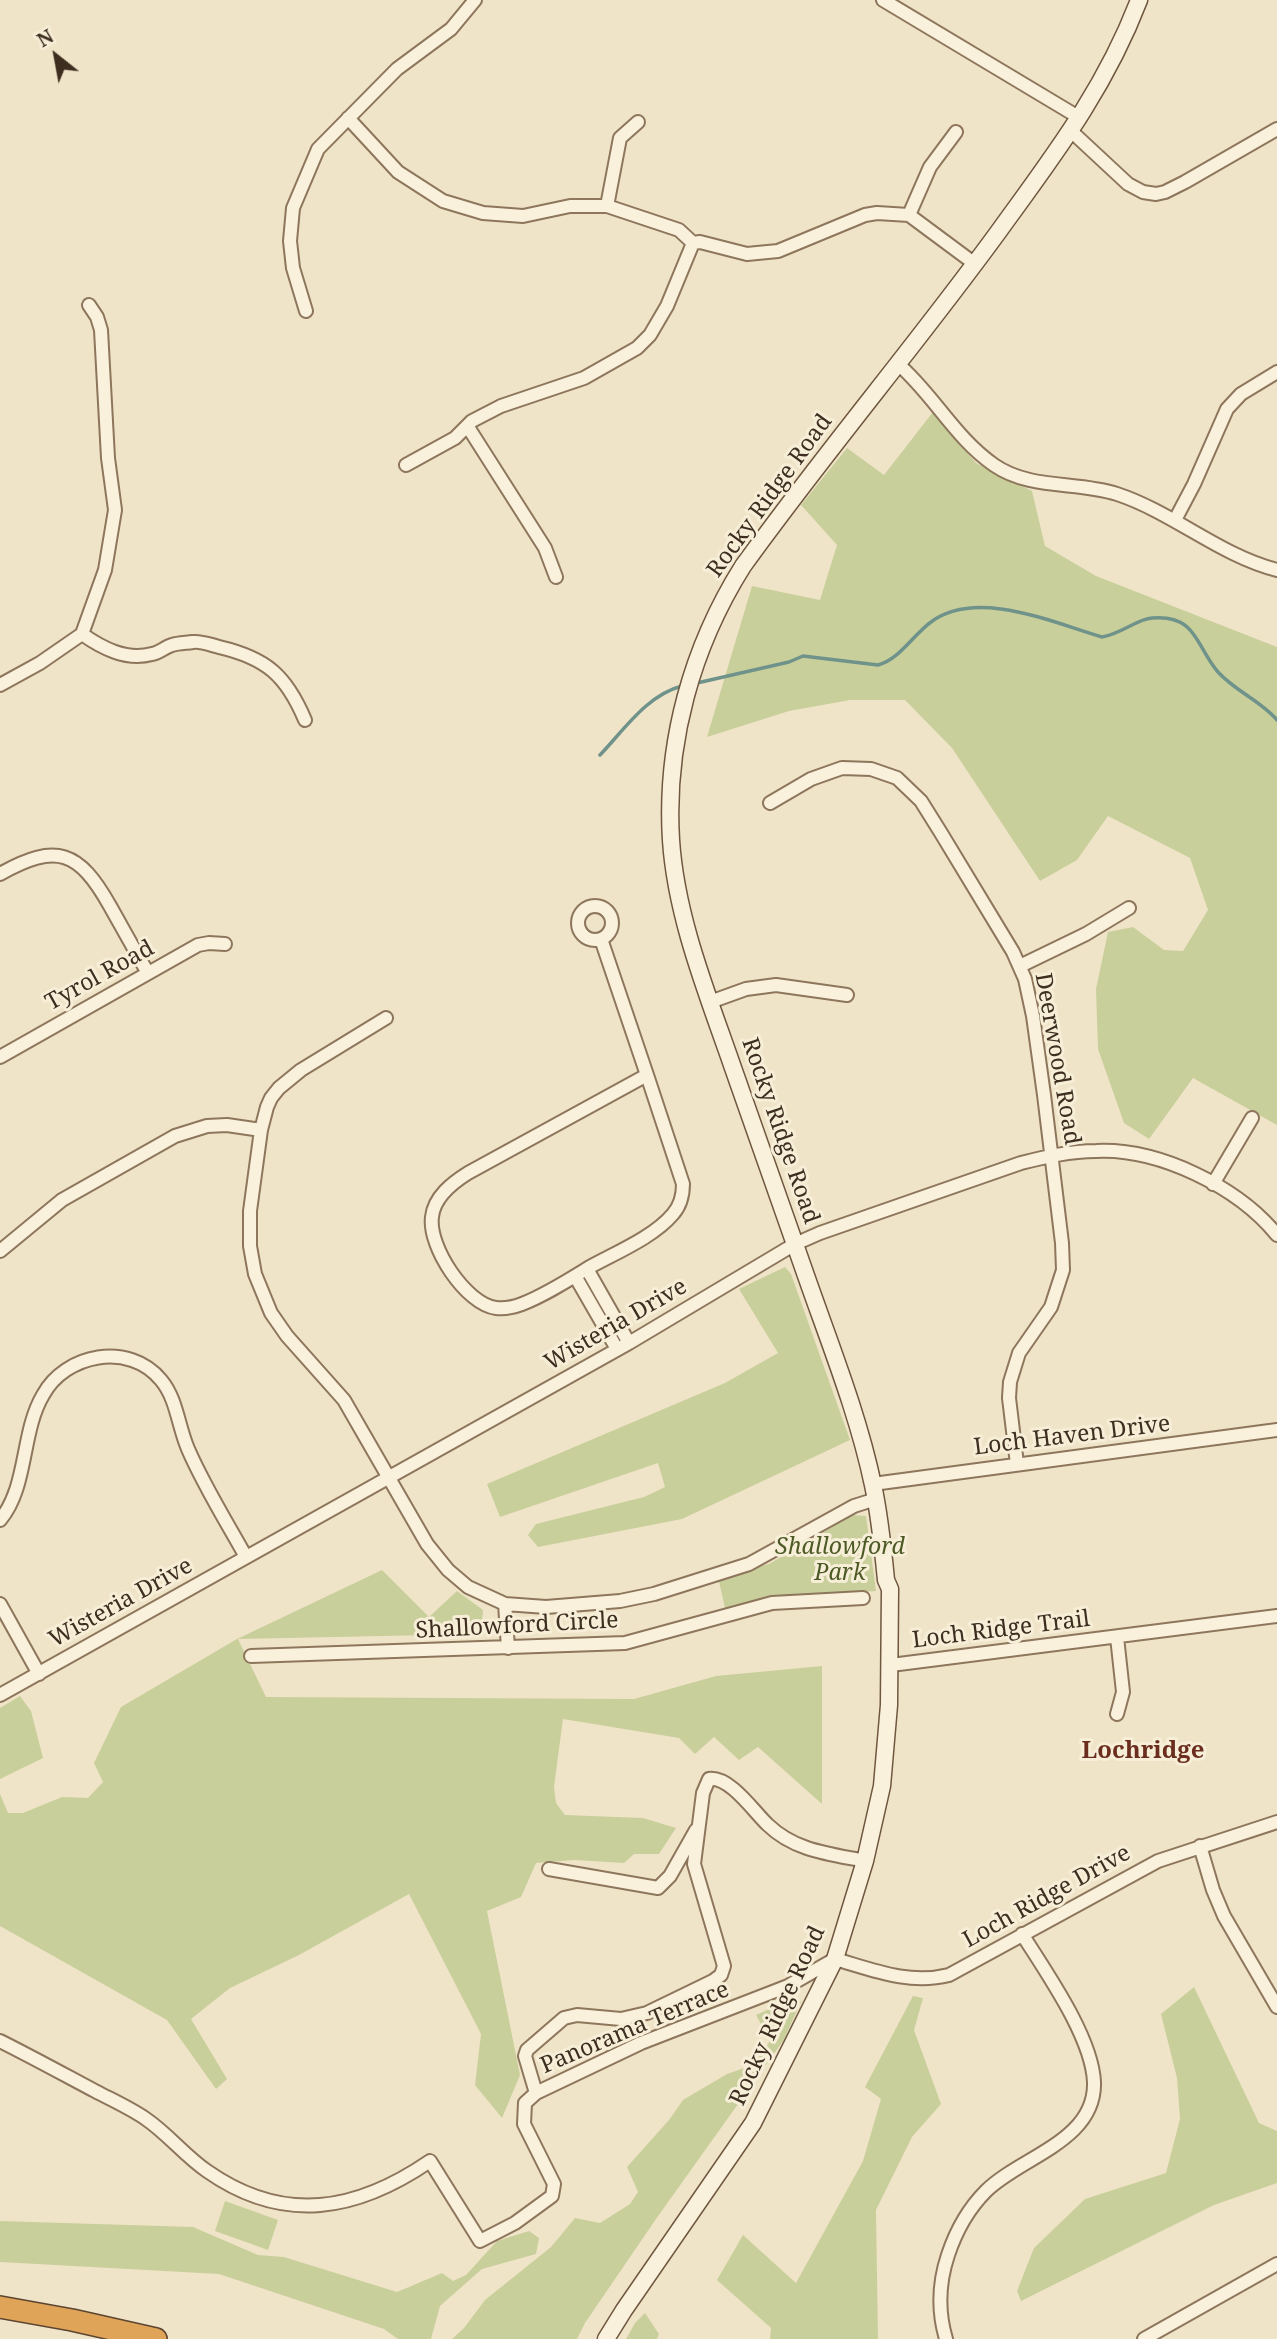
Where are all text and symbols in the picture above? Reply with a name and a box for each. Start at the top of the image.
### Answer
north arrow [21,21,91,91]
text: N [32,23,58,53]
street label: Rocky Ridge Road [702,409,838,583]
street label: Tyrol Road [41,935,159,1017]
street label: Deerwood Road [1028,971,1086,1147]
street label: Rocky Ridge Road [735,1034,825,1228]
street label: Wisteria Drive [540,1273,692,1377]
street label: Loch Haven Drive [972,1410,1172,1462]
park label: Shallowford Park [775,1533,905,1587]
street label: Wisteria Drive [44,1552,198,1654]
street label: Loch Ridge Trail [911,1605,1091,1655]
street label: Shallowford Circle [415,1607,619,1645]
district label: Lochridge [1082,1737,1204,1765]
street label: Loch Ridge Drive [958,1840,1136,1954]
street label: Rocky Ridge Road [724,1922,832,2110]
street label: Panorama Terrace [537,1976,733,2080]

